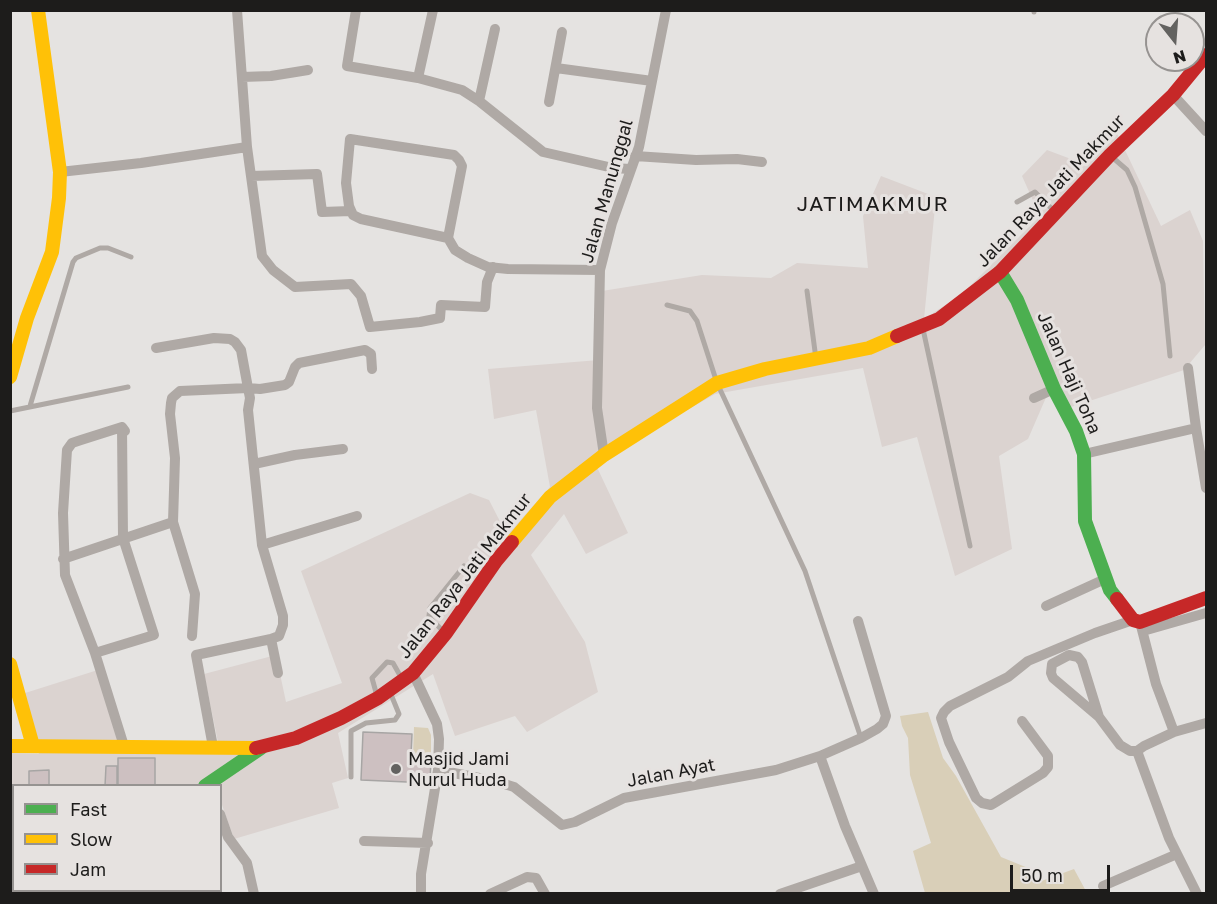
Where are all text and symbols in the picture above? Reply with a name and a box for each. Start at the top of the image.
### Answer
north arrow [1145,12,1205,72]
text: N [1171,46,1188,69]
street label: Jalan Raya Jati Makmur [972,110,1130,272]
street label: Jalan Manunggal [576,117,638,265]
district label: JATIMAKMUR [797,191,949,217]
street label: Jalan Haji Toha [1032,309,1106,437]
street label: Jalan Raya Jati Makmur [394,489,536,663]
place label: Masjid Jami Nurul Huda [408,748,509,790]
street label: Jalan Ayat [625,754,717,792]
marker: Masjid Jami Nurul Huda [389,762,403,776]
legend [12,784,222,892]
text: Fast [70,798,107,820]
text: Slow [70,828,112,850]
scale bar [1013,853,1114,891]
text: Jam [70,858,106,880]
text: 50 m [1021,864,1063,886]

